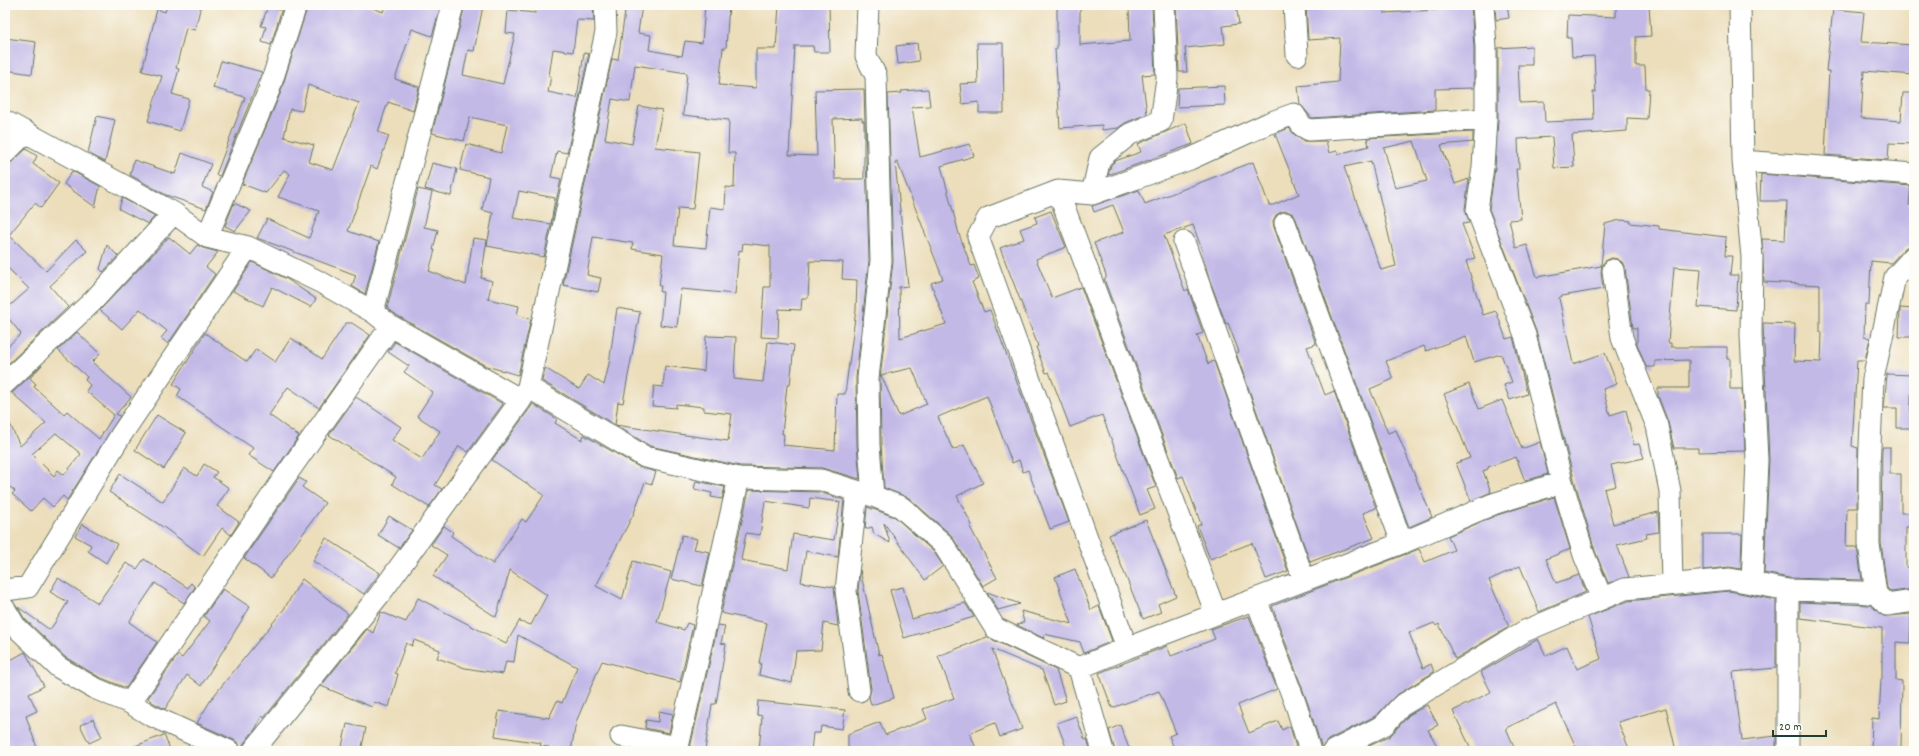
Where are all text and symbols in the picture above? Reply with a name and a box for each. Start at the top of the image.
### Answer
scale bar [1773,712,1826,738]
text: 20 m [1779,719,1802,736]

